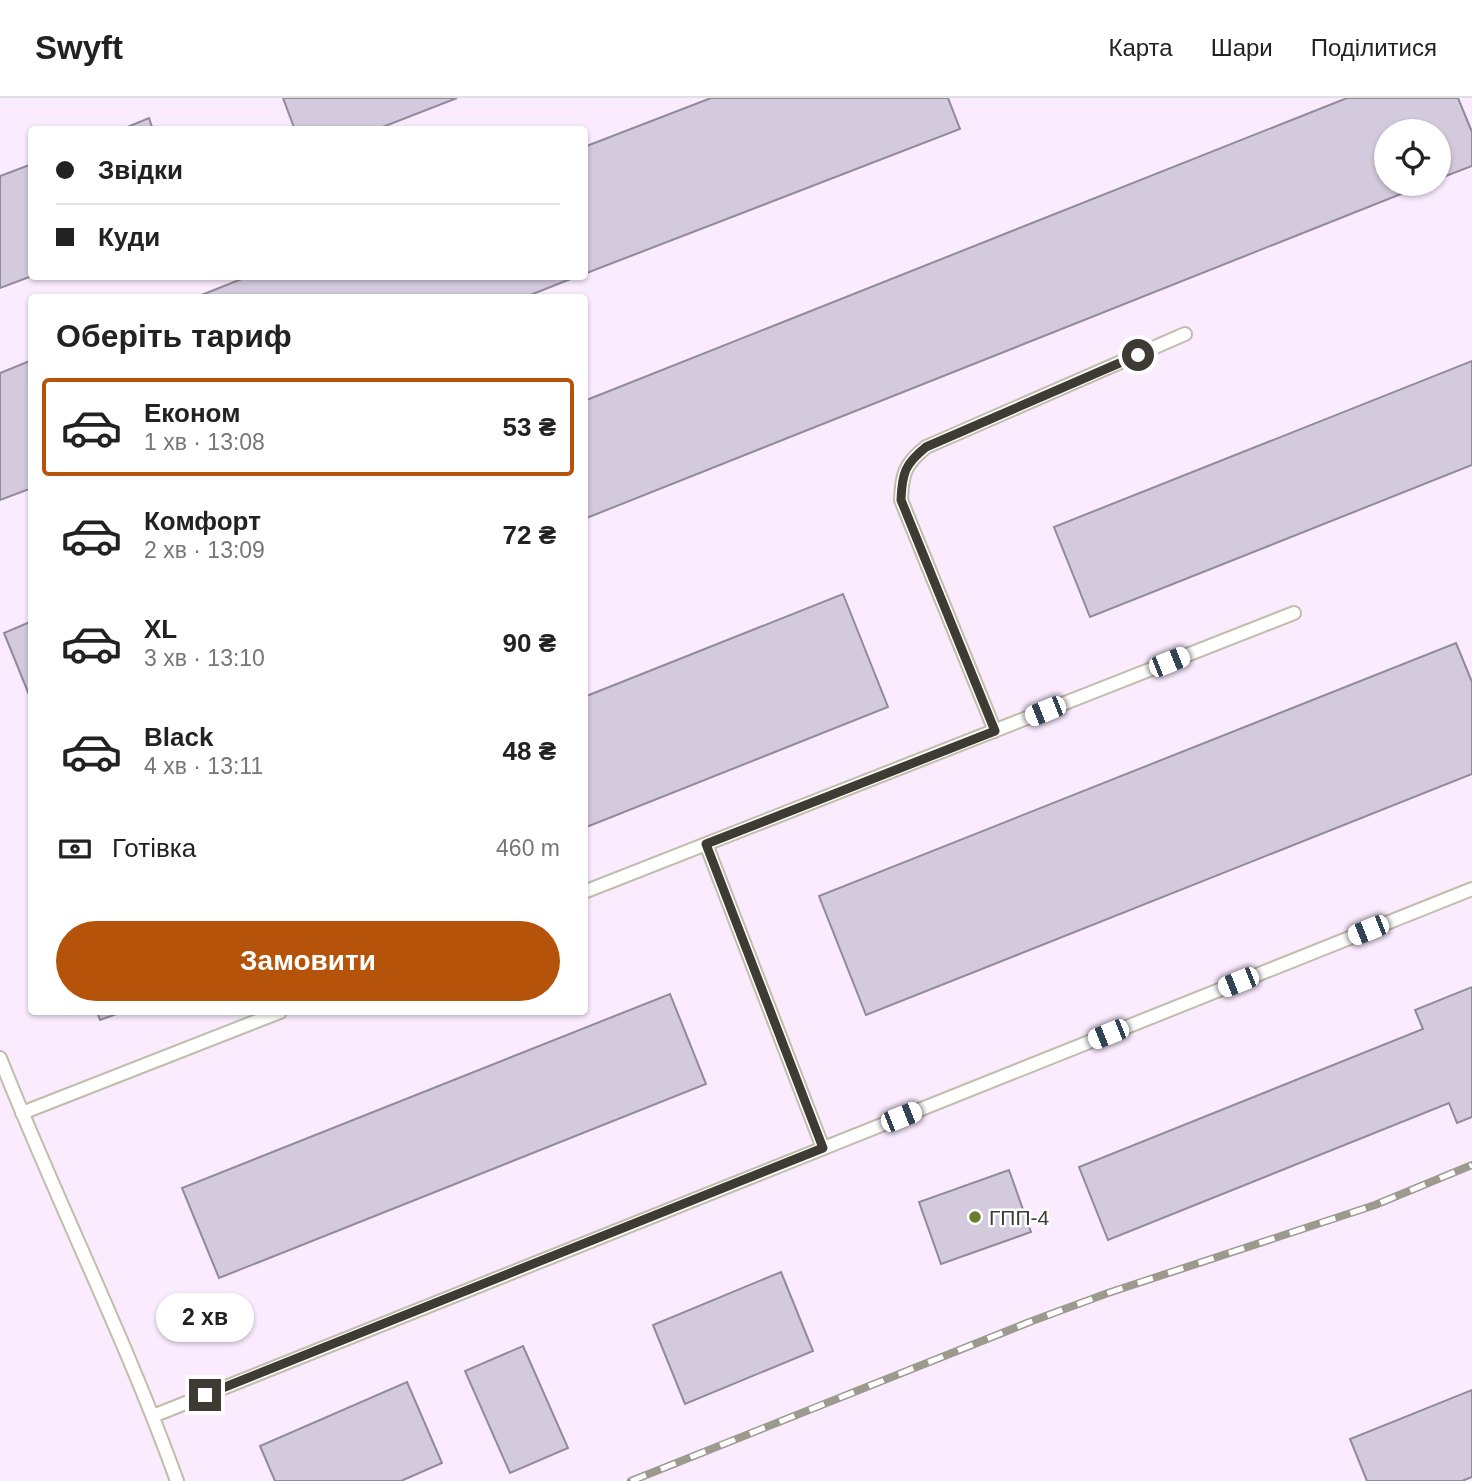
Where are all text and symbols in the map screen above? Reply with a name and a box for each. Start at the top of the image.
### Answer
text: Swyft [35,29,123,66]
text: Карта [1108,34,1173,61]
text: Шари [1211,34,1273,61]
text: Поділитися [1311,34,1437,61]
map controls [1374,119,1451,196]
button: locate [1374,119,1451,196]
text: Звідки [98,155,183,185]
text: Куди [98,222,160,252]
text: Оберіть тариф [56,318,292,354]
route start [1122,339,1154,371]
icon: car [60,396,123,459]
text: Економ [144,398,240,428]
text: 53 ₴ [503,412,556,442]
text: 1 хв · 13:08 [144,429,265,455]
icon: car [60,504,123,567]
text: Комфорт [144,506,261,536]
text: 72 ₴ [503,520,556,550]
text: 2 хв · 13:09 [144,537,265,563]
icon: car [60,612,123,675]
text: XL [144,614,177,644]
text: 90 ₴ [503,628,556,658]
car [1146,644,1193,680]
text: 3 хв · 13:10 [144,645,265,671]
car [1022,693,1069,729]
icon: car [60,720,123,783]
text: Black [144,722,213,752]
text: 48 ₴ [503,736,556,766]
text: 4 хв · 13:11 [144,753,263,779]
icon: cash [56,830,94,868]
text: Готівка [112,833,196,863]
text: 460 m [496,835,560,861]
car [1345,912,1392,948]
button: Замовити [56,921,560,1001]
car [1215,964,1262,1000]
car [1085,1016,1132,1052]
car [878,1099,925,1135]
place label: ГПП-4 [989,1206,1050,1229]
marker: ГПП-4 [967,1209,983,1225]
callout: 2 хв [156,1294,254,1342]
text: 2 хв [182,1304,228,1330]
route end [189,1379,221,1411]

